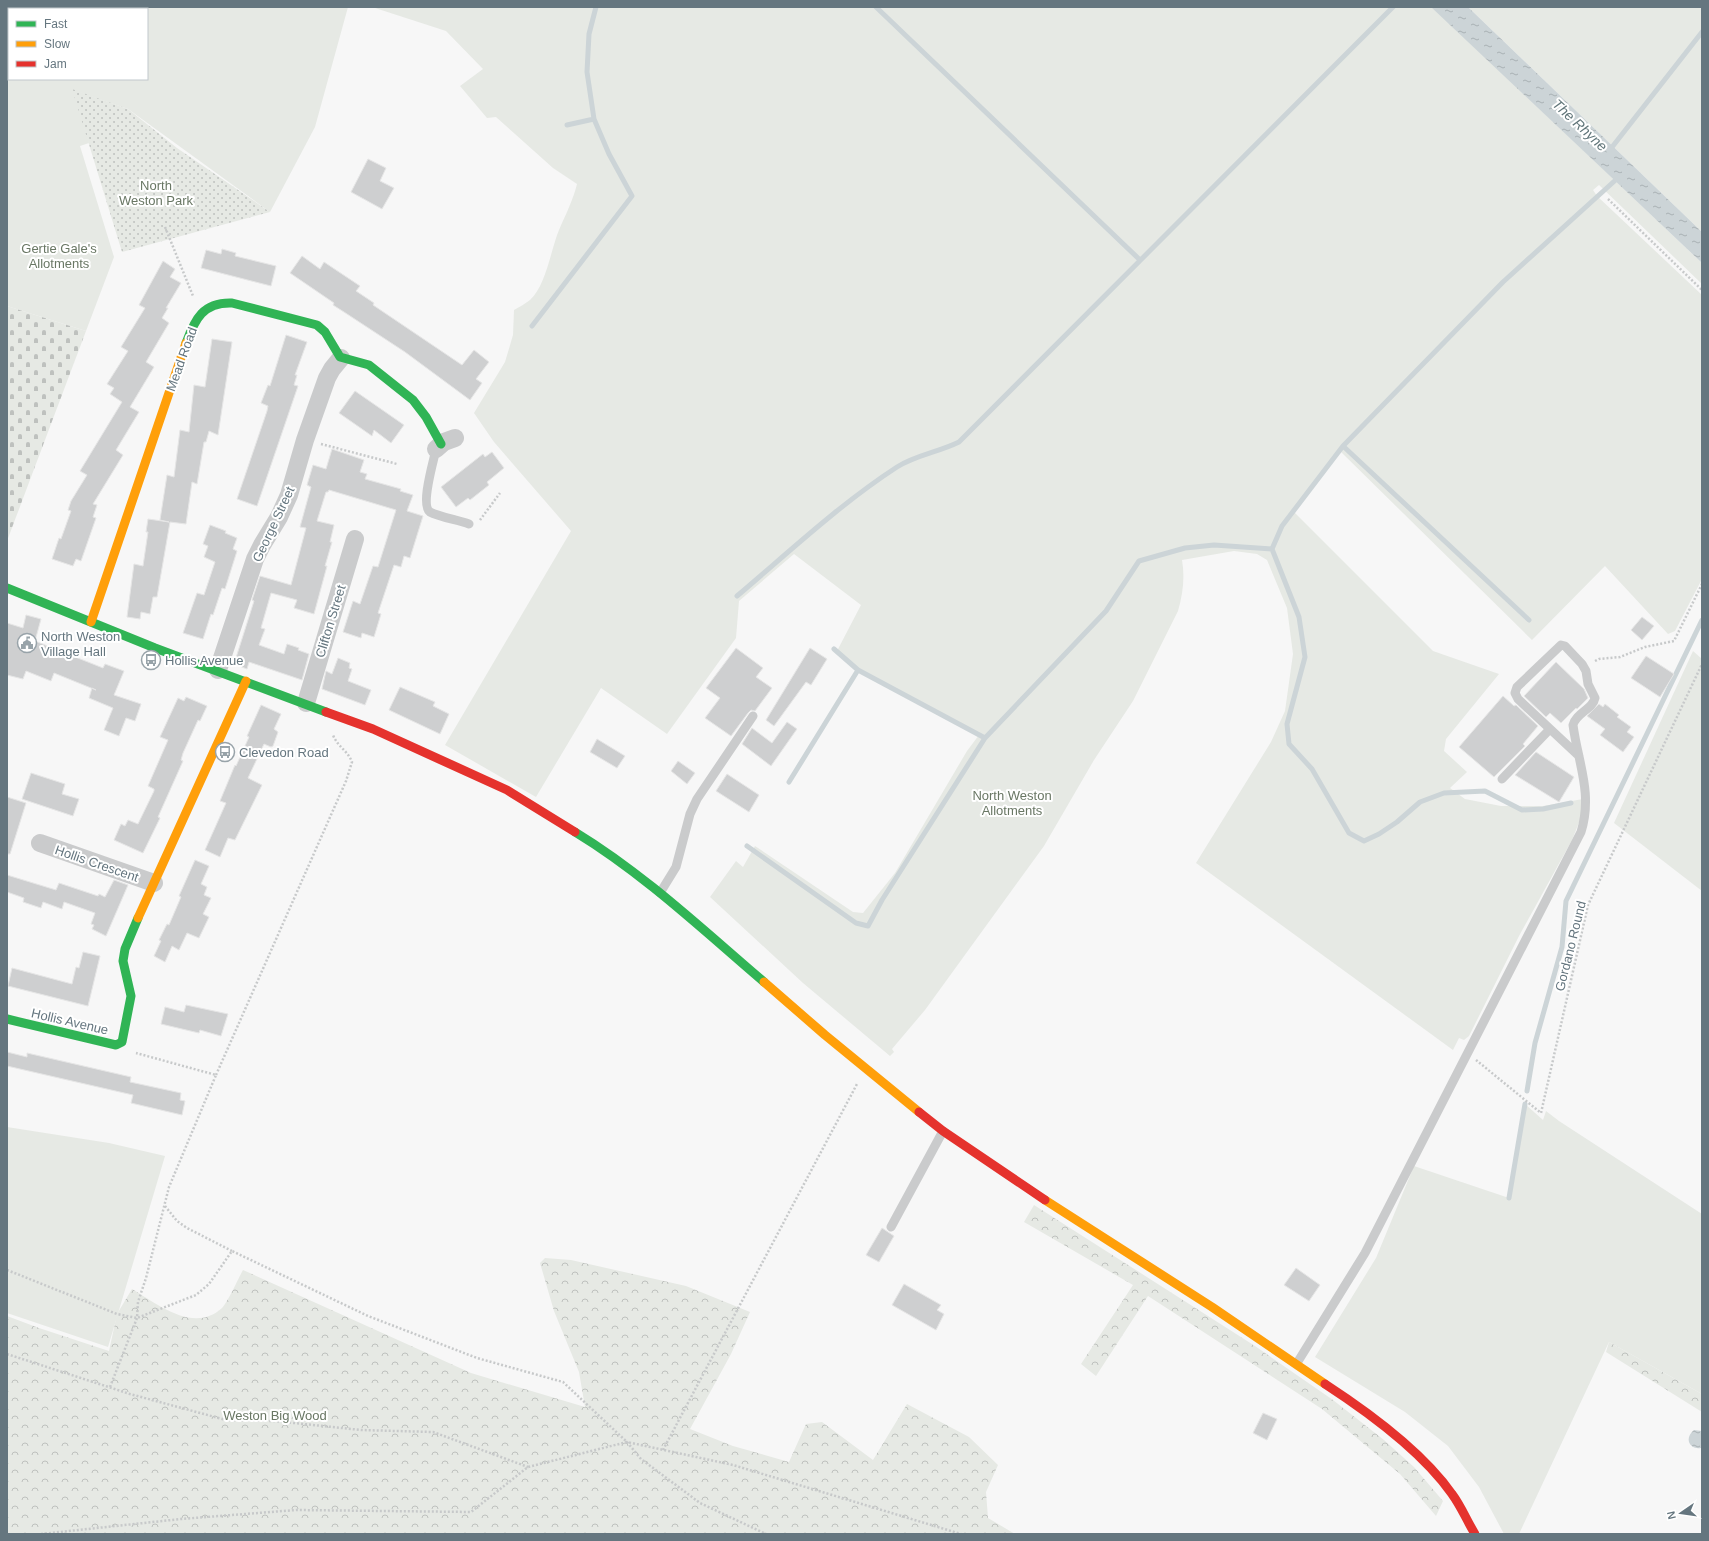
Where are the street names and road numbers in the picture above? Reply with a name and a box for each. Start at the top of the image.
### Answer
street label: Mead Road [163,325,200,393]
street label: George Street [249,484,298,564]
street label: Clifton Street [312,583,349,659]
street label: Hollis Crescent [53,842,141,885]
street label: Gordano Round [1552,899,1589,993]
street label: Hollis Avenue [30,1005,110,1038]

